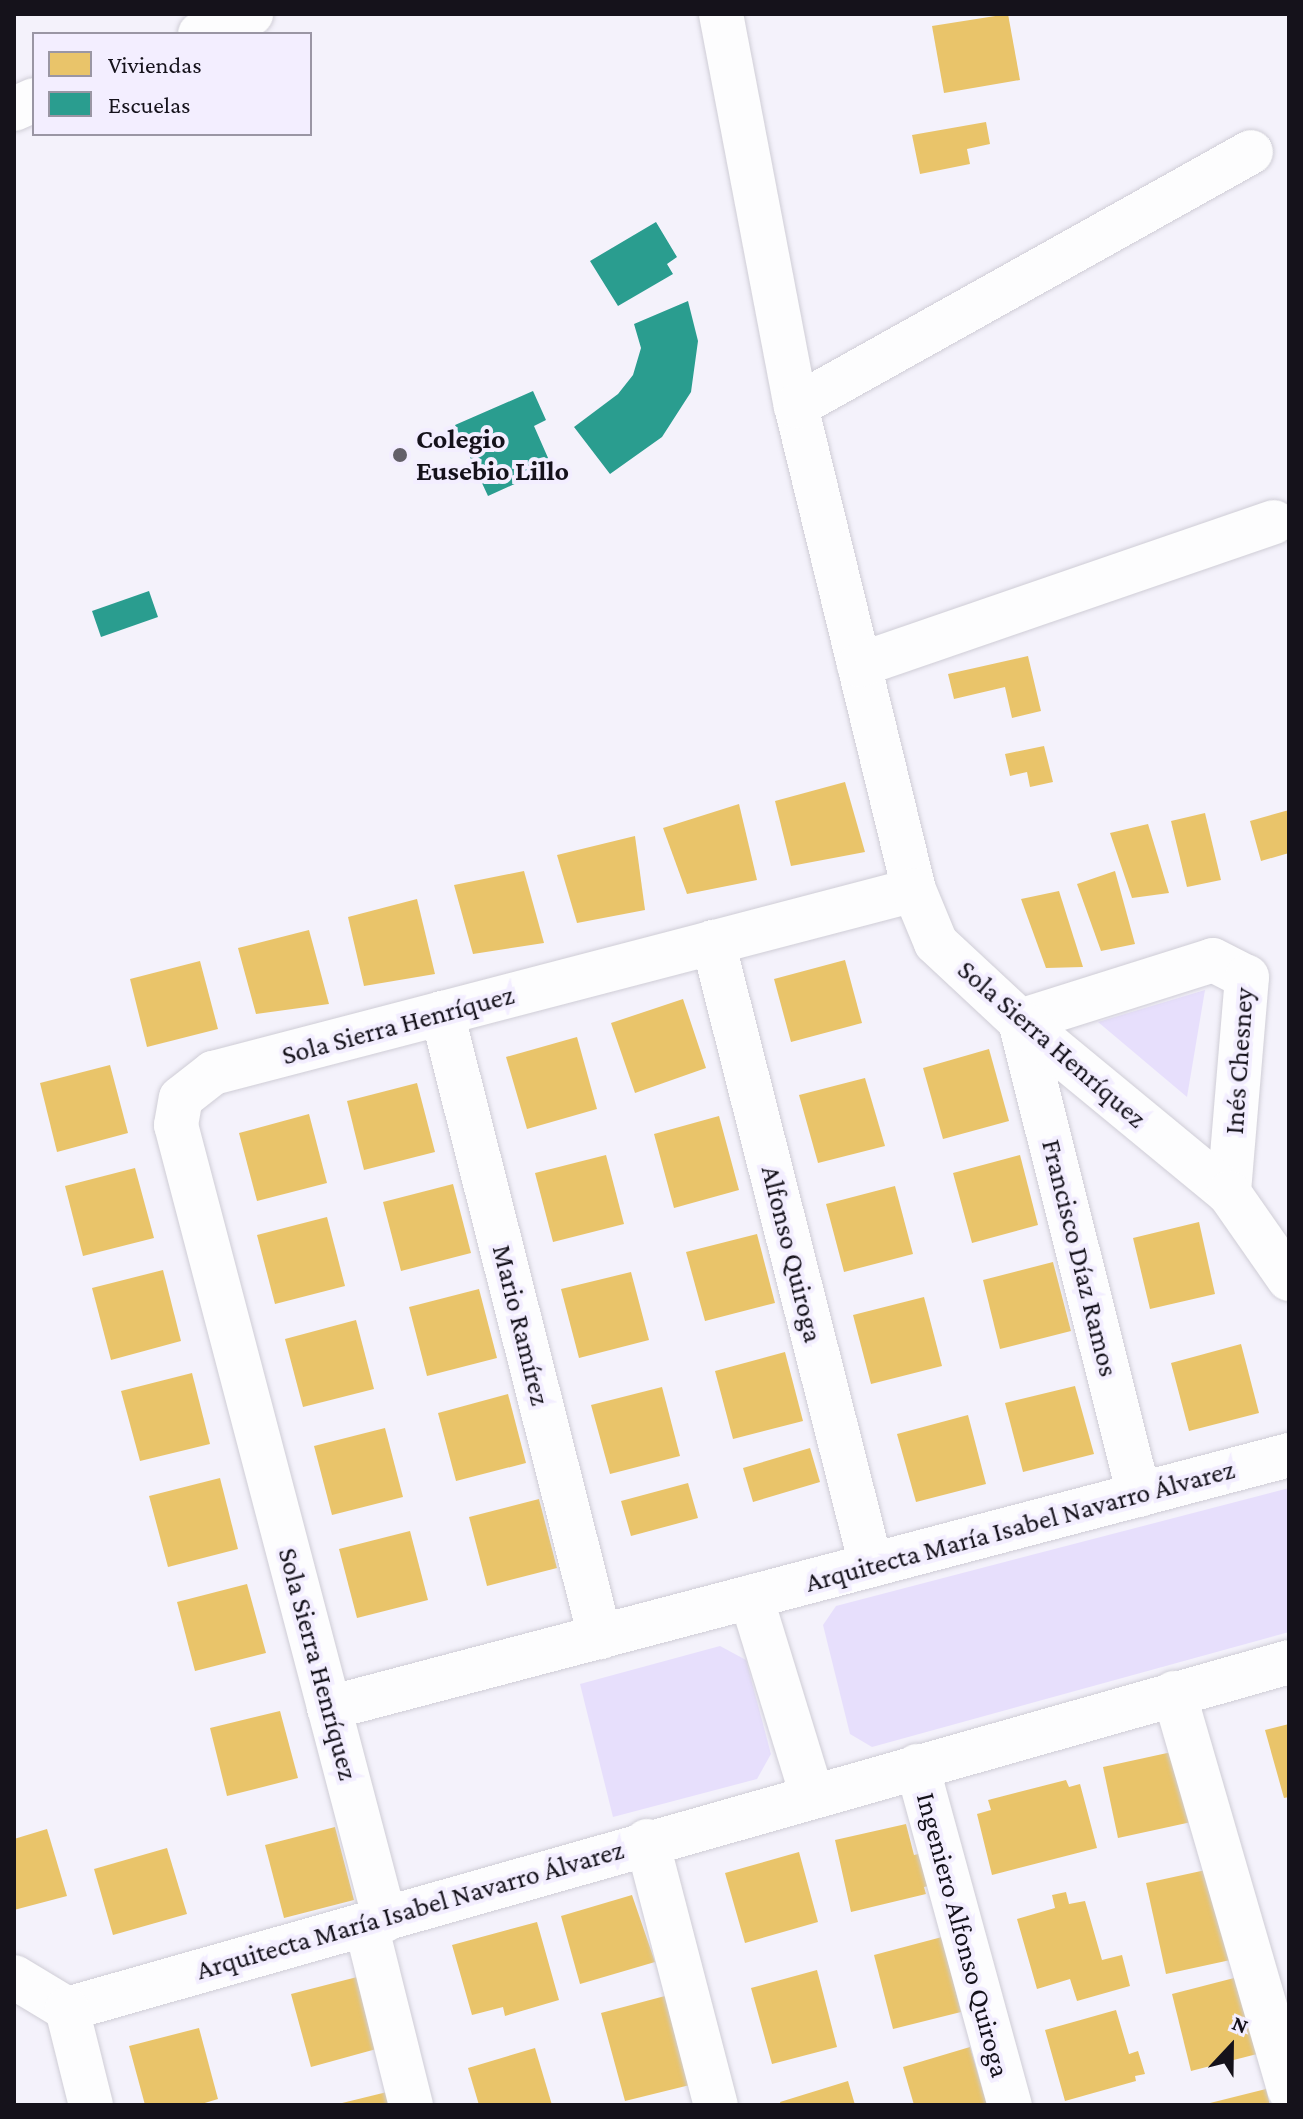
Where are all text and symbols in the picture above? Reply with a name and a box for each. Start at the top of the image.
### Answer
legend [32,32,312,136]
text: Viviendas [108,51,202,78]
text: Escuelas [108,91,191,118]
place label: Colegio Eusebio Lillo [416,422,569,488]
marker: Colegio Eusebio Lillo [391,446,409,464]
street label: Sola Sierra Henríquez [951,953,1153,1135]
street label: Sola Sierra Henríquez [278,978,518,1072]
street label: Inés Chesney [1217,986,1261,1136]
street label: Francisco Díaz Ramos [1034,1136,1126,1380]
street label: Alfonso Quiroga [754,1162,830,1346]
street label: Mario Ramírez [485,1241,557,1409]
street label: Arquitecta María Isabel Navarro Álvarez [802,1452,1238,1600]
street label: Sola Sierra Henríquez [271,1544,365,1784]
street label: Ingeniero Alfonso Quiroga [909,1789,1017,2081]
street label: Arquitecta María Isabel Navarro Álvarez [192,1833,628,1987]
north arrow [1191,2007,1271,2087]
text: N [1229,2010,1252,2039]

